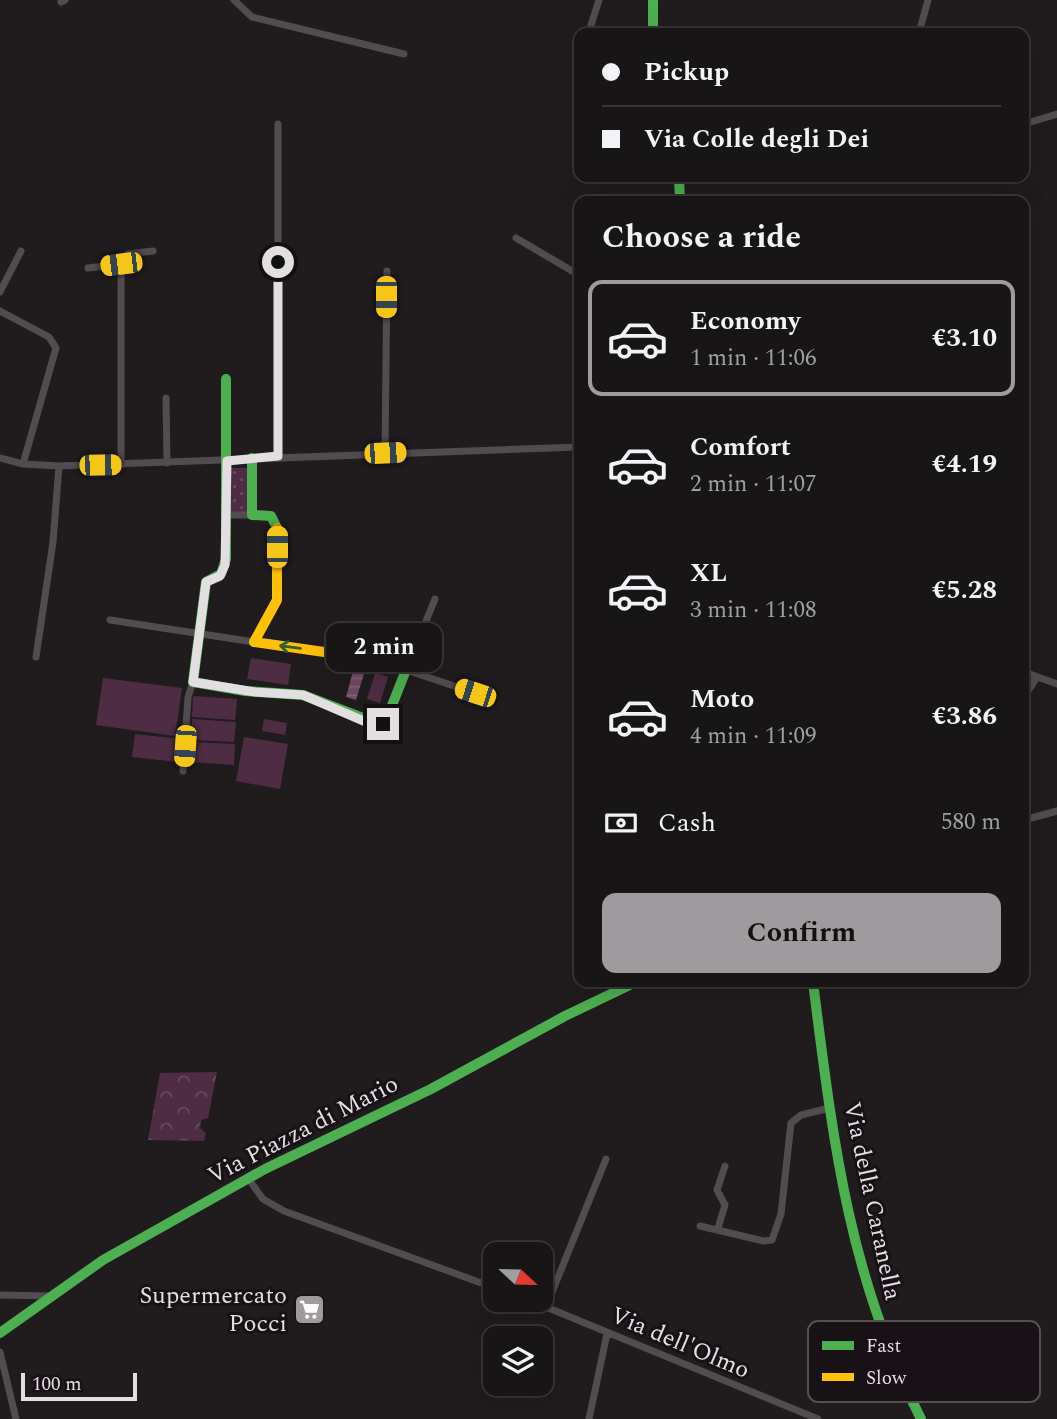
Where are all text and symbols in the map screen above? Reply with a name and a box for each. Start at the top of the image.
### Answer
text: Pickup [644,52,729,92]
text: Via Colle degli Dei [644,119,869,159]
text: Choose a ride [602,213,801,262]
route start [262,246,294,278]
car [99,251,144,277]
car [376,276,397,318]
text: Economy [690,301,800,341]
icon: car [606,307,669,370]
text: €3.10 [932,318,997,358]
text: 1 min · 11:06 [690,341,817,376]
text: Comfort [690,427,791,467]
icon: car [606,433,669,496]
car [364,442,407,464]
text: €4.19 [932,444,997,484]
car [79,454,122,476]
text: 2 min · 11:07 [690,467,817,502]
car [267,526,288,568]
text: XL [690,553,727,593]
icon: car [606,559,669,622]
text: €5.28 [932,570,997,610]
text: 3 min · 11:08 [690,593,817,628]
callout: 2 min [325,622,441,672]
text: 2 min [353,630,415,665]
one-way arrow [279,640,302,653]
car [452,677,499,709]
text: Moto [690,679,754,719]
icon: car [606,685,669,748]
text: €3.86 [932,696,997,736]
route end [367,708,399,740]
text: 4 min · 11:09 [690,719,817,754]
car [174,724,197,768]
text: Cash [658,803,716,843]
icon: cash [602,804,640,842]
text: 580 m [941,805,1001,840]
button: Confirm [602,893,1001,973]
street label: Via Piazza di Mario [201,1066,405,1194]
street label: Via della Caranella [833,1098,911,1304]
north arrow [483,1242,553,1312]
map controls [483,1242,553,1396]
place label: Supermercato Pocci [139,1278,287,1342]
supermarket icon: Supermercato Pocci [293,1293,327,1327]
street label: Via dell'Olmo [605,1297,755,1389]
legend [808,1321,1040,1402]
button: layers [483,1326,553,1396]
text: Fast [866,1332,902,1361]
text: Slow [866,1364,907,1393]
scale bar [21,1370,136,1402]
text: 100 m [32,1370,82,1399]

